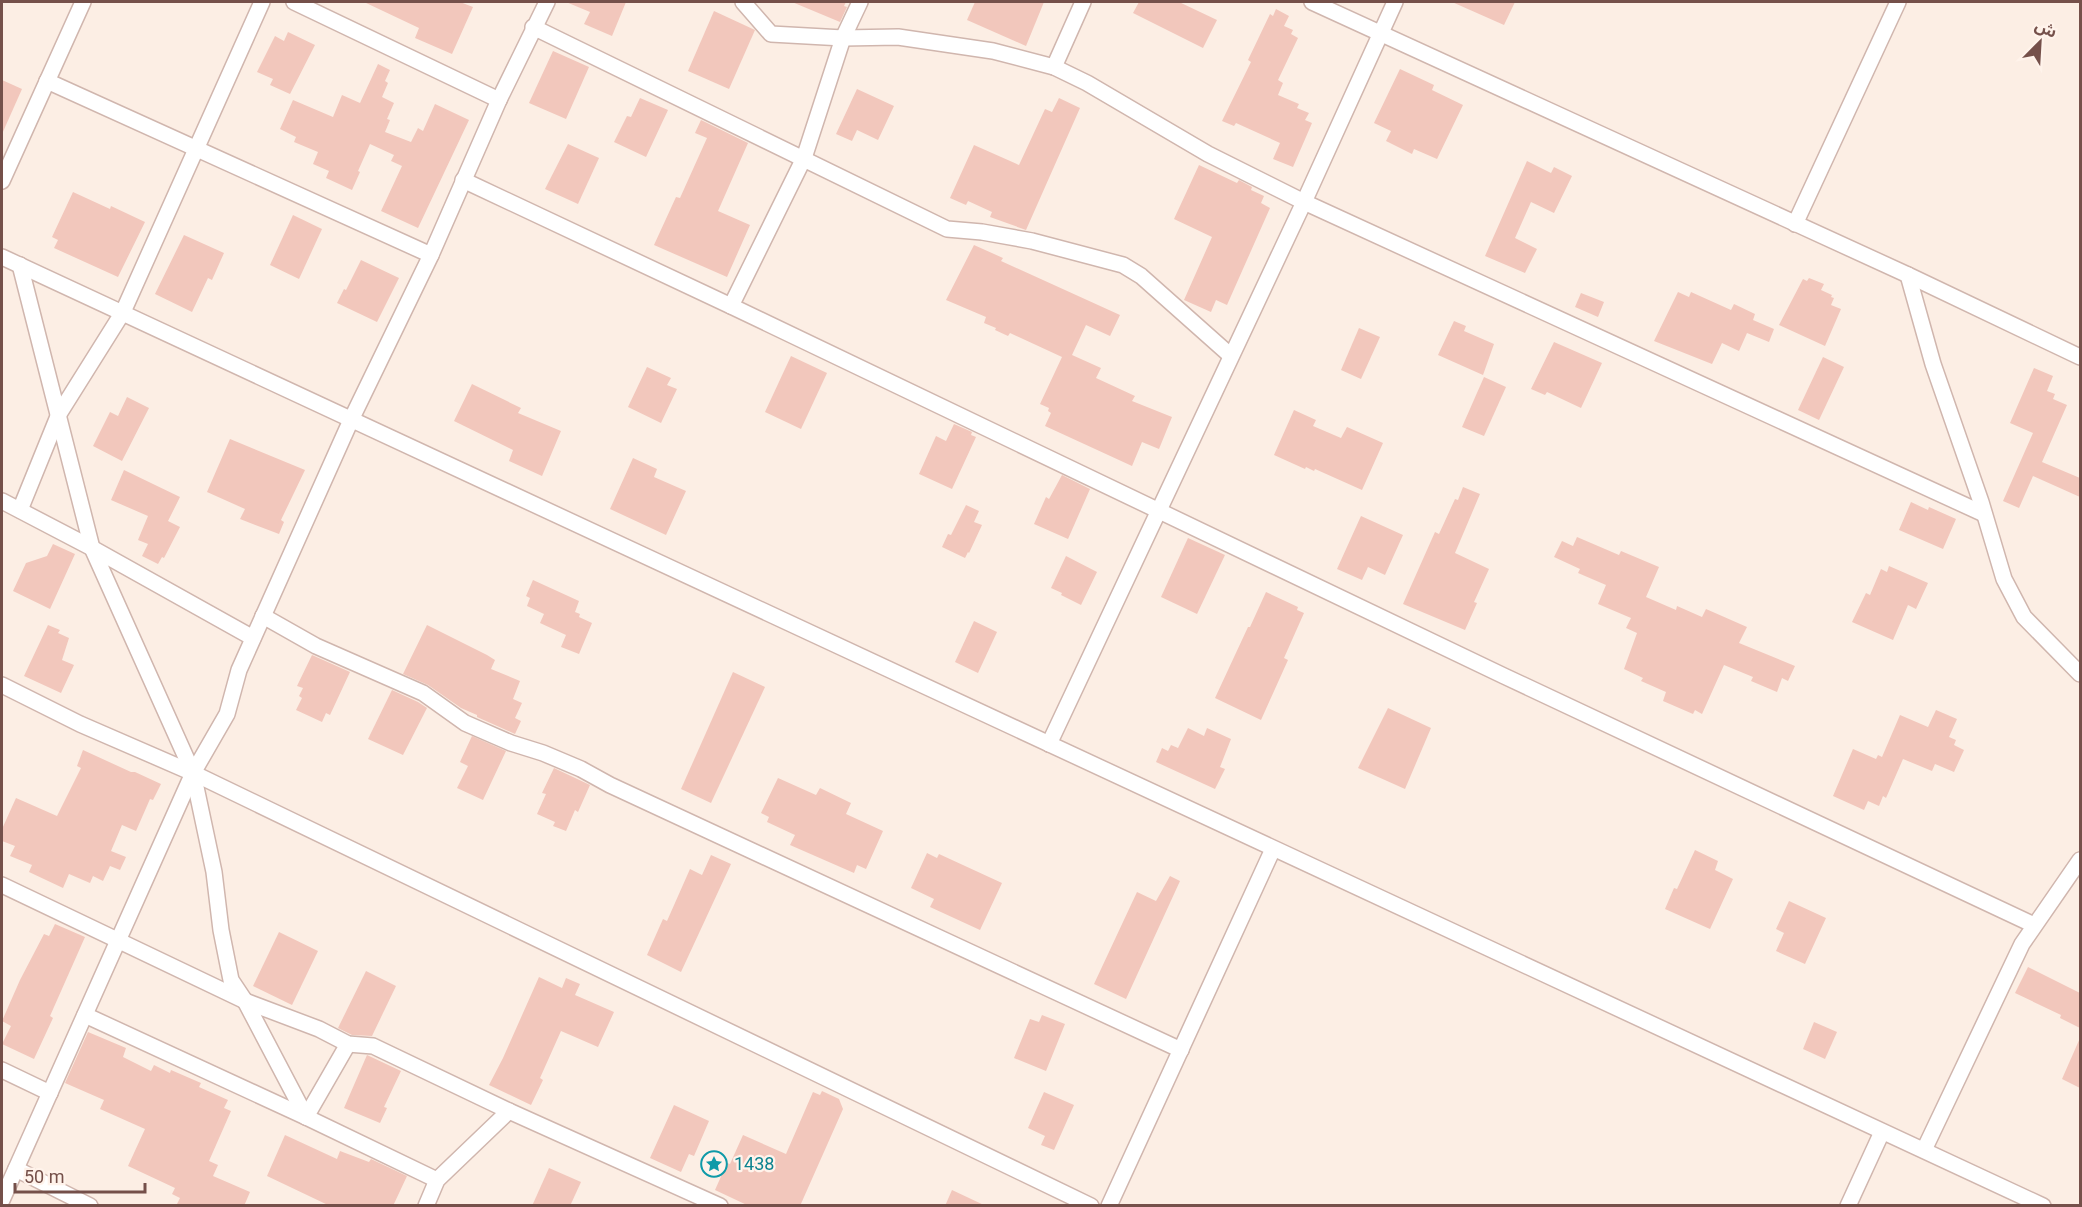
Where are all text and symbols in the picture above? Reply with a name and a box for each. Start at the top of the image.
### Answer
north arrow [2010,12,2070,72]
text: ش [2032,16,2060,42]
place icon: 1438 [699,1149,729,1179]
place label: 1438 [734,1153,774,1174]
scale bar [15,1156,146,1194]
text: 50 m [24,1166,64,1187]

